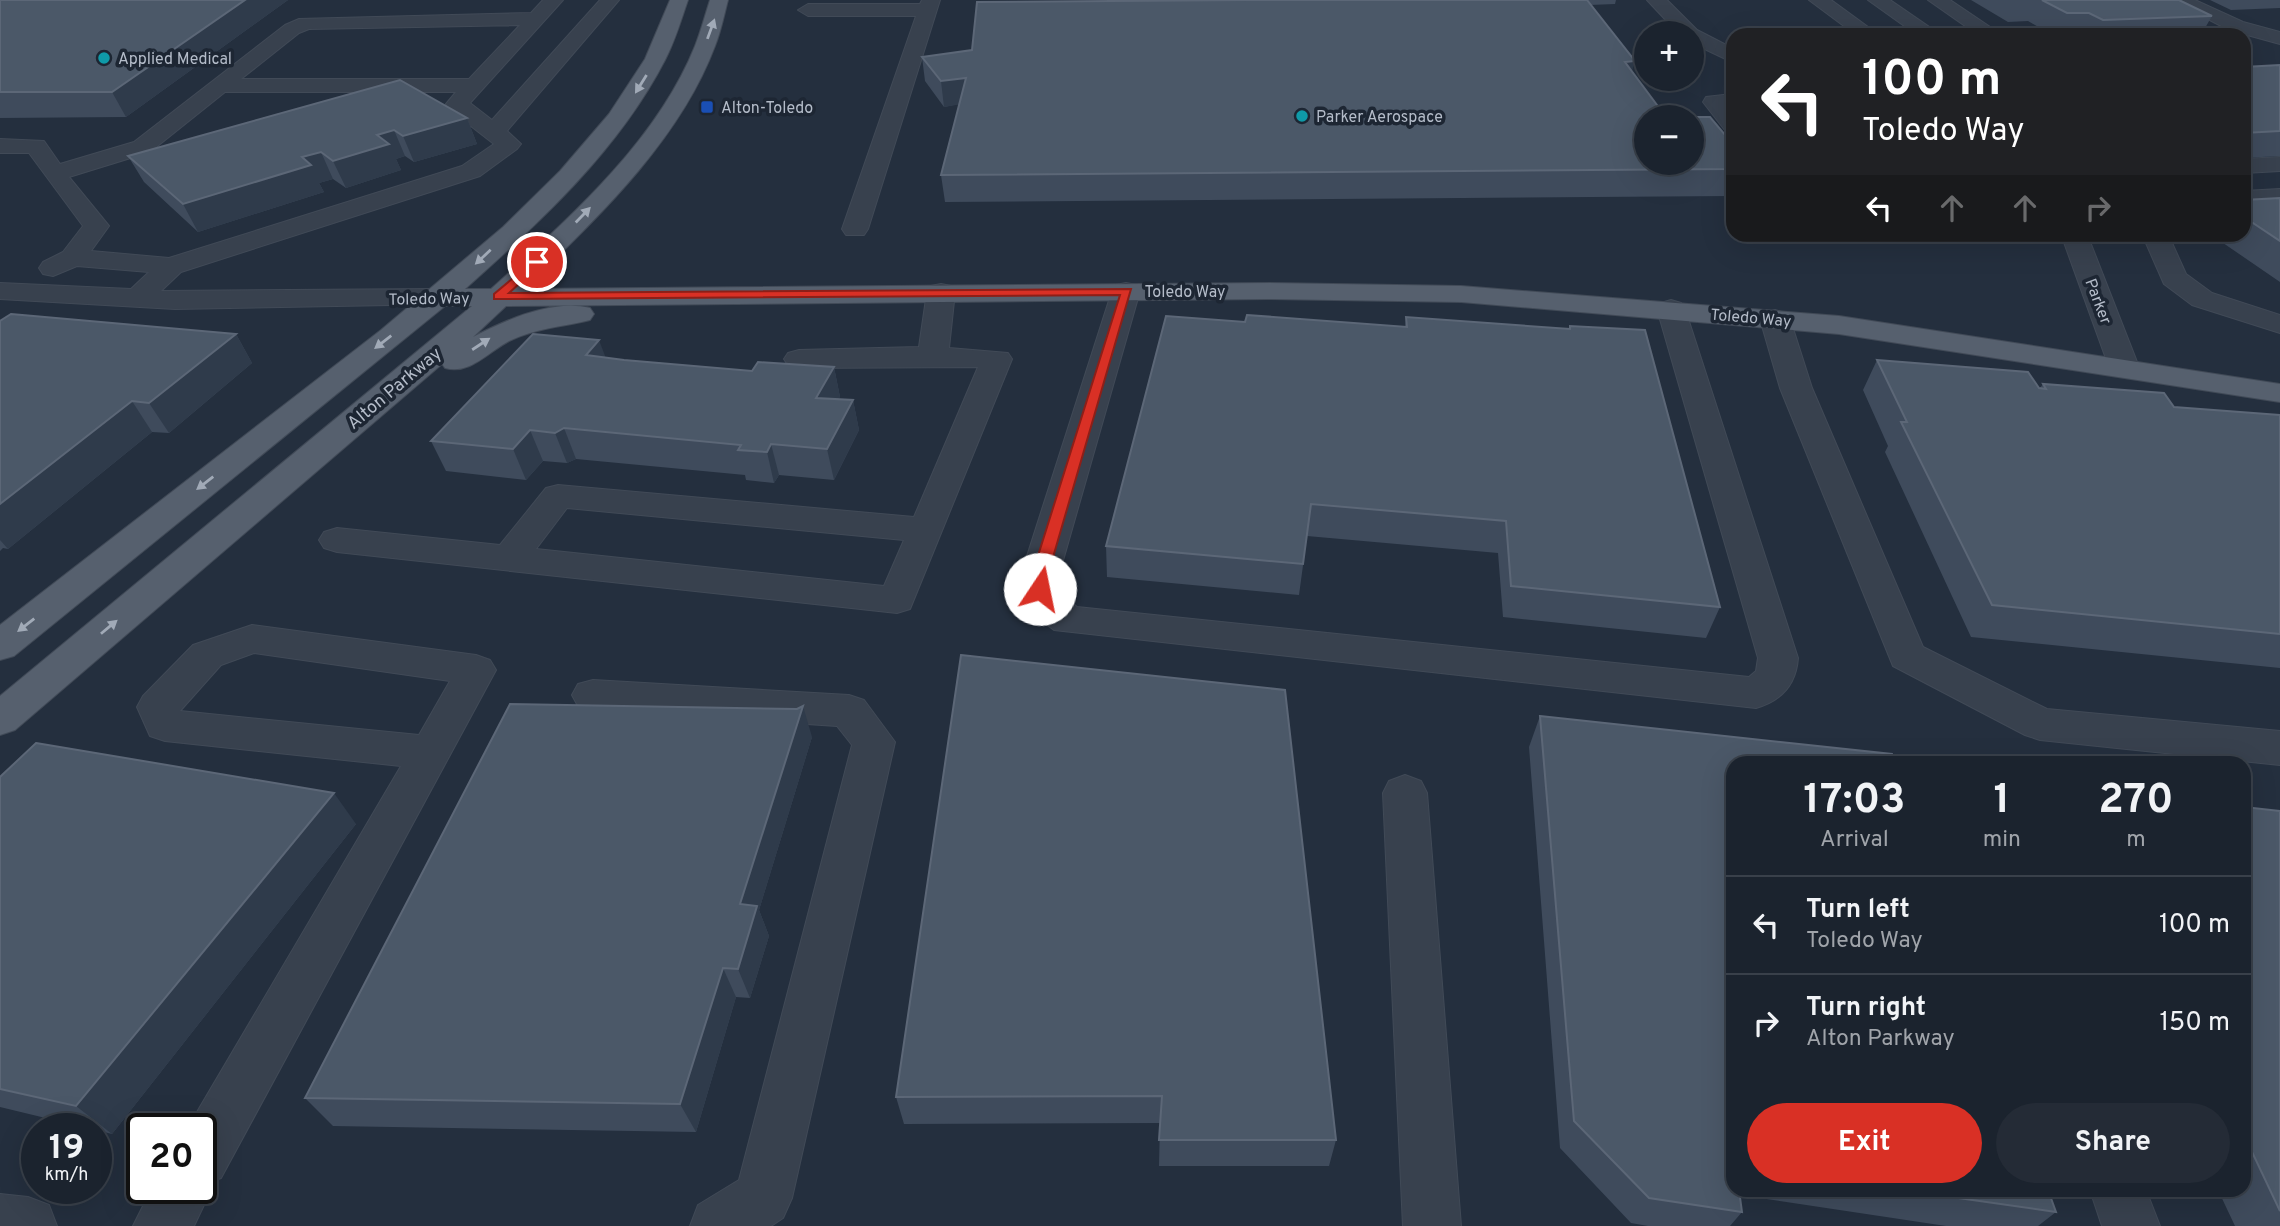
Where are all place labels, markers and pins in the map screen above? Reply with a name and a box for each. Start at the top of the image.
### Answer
marker: Applied Medical [96,50,112,66]
place label: Applied Medical [118,50,232,70]
marker: Alton-Toledo [699,99,715,115]
place label: Alton-Toledo [721,99,813,119]
marker: Parker Aerospace [1294,108,1310,124]
place label: Parker Aerospace [1316,108,1443,128]
pin [507,232,567,292]

